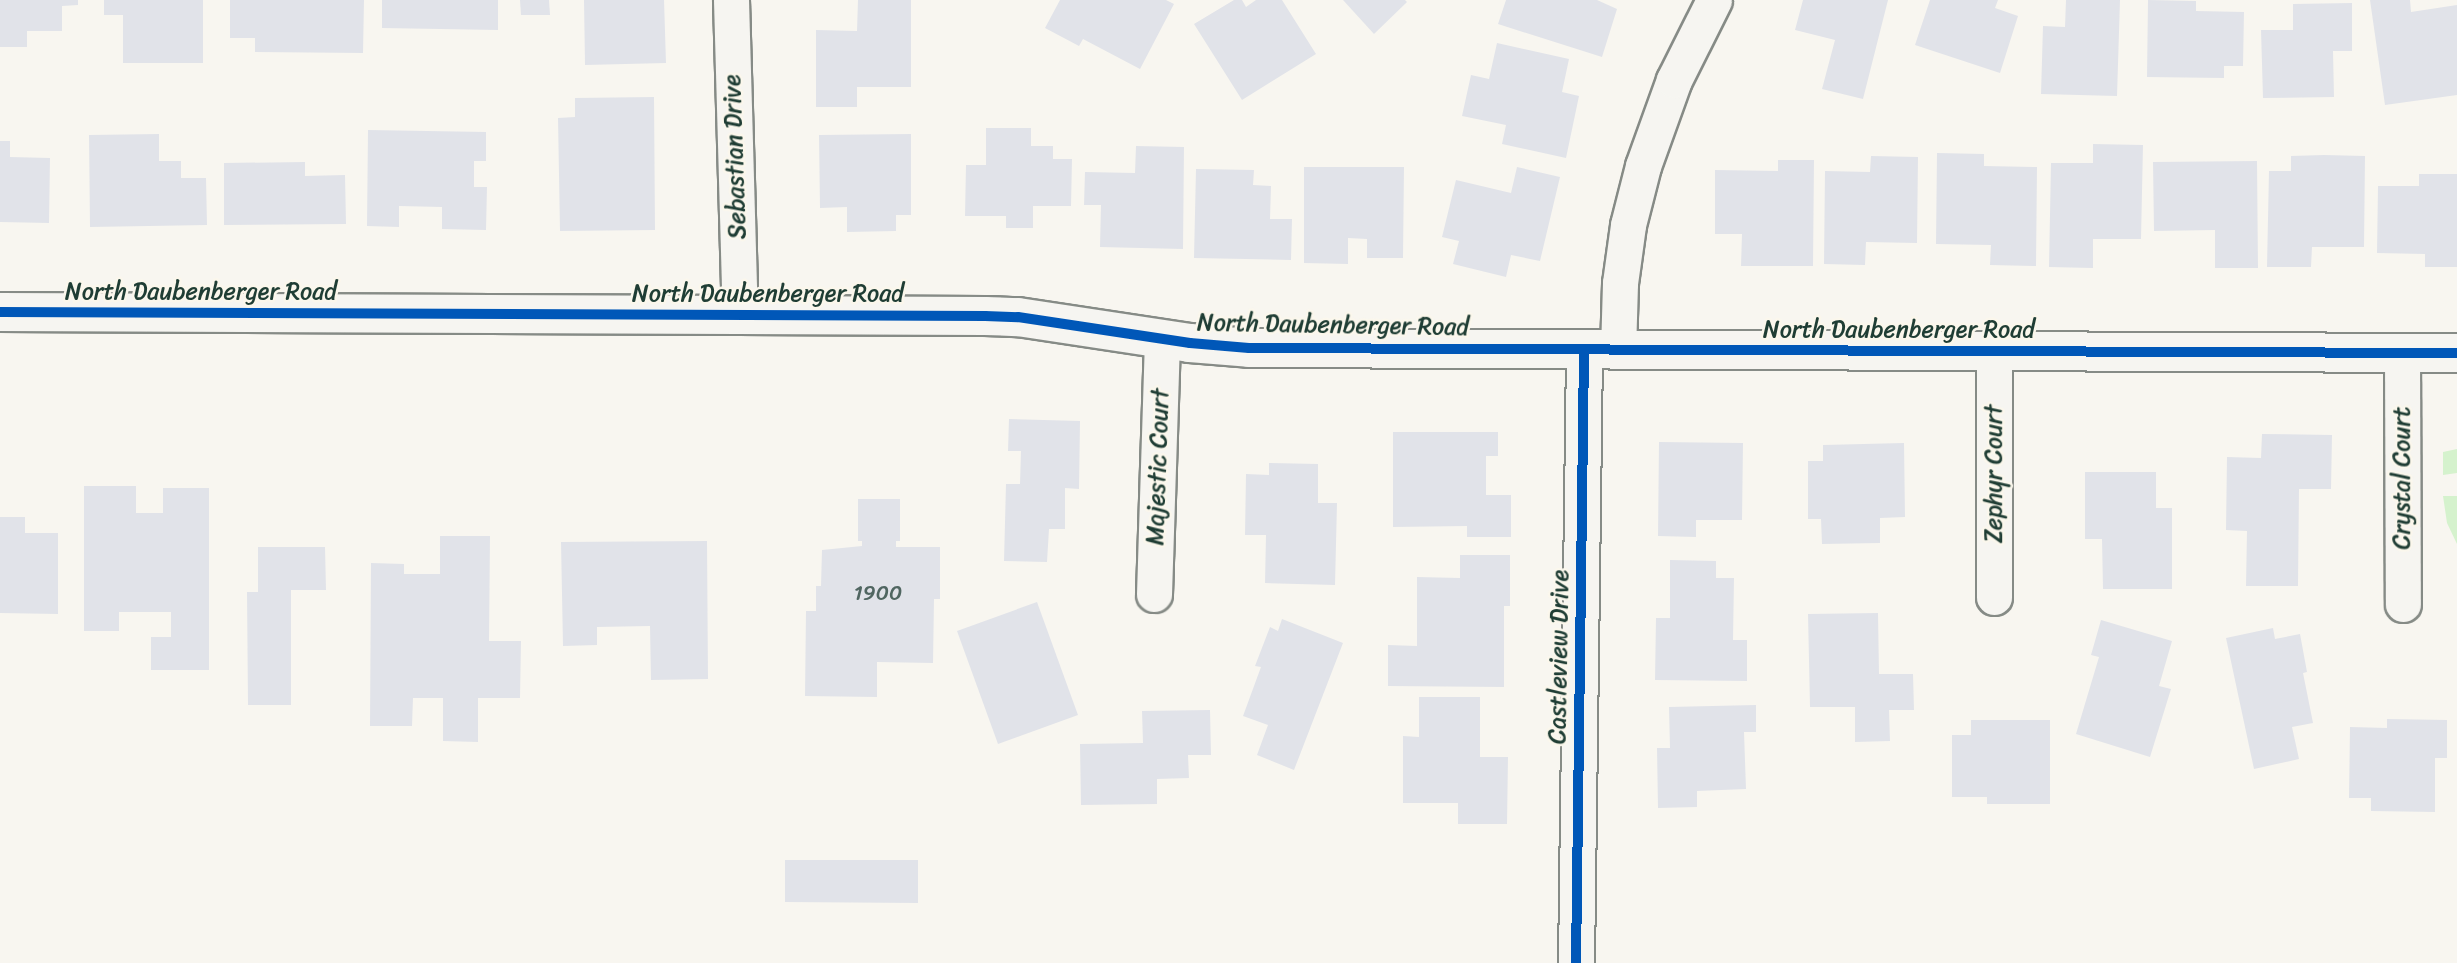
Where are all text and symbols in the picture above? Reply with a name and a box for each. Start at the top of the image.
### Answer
street label: Sebastian Drive [718,74,752,240]
street label: North Daubenberger Road [65,278,337,306]
street label: North Daubenberger Road [632,280,904,308]
street label: North Daubenberger Road [1197,308,1469,342]
street label: North Daubenberger Road [1763,316,2035,344]
street label: Majestic Court [1141,388,1175,546]
street label: Zephyr Court [1980,404,2008,544]
street label: Crystal Court [2388,406,2416,550]
street label: Castleview Drive [1543,569,1575,745]
house number: 1900 [854,580,902,606]

